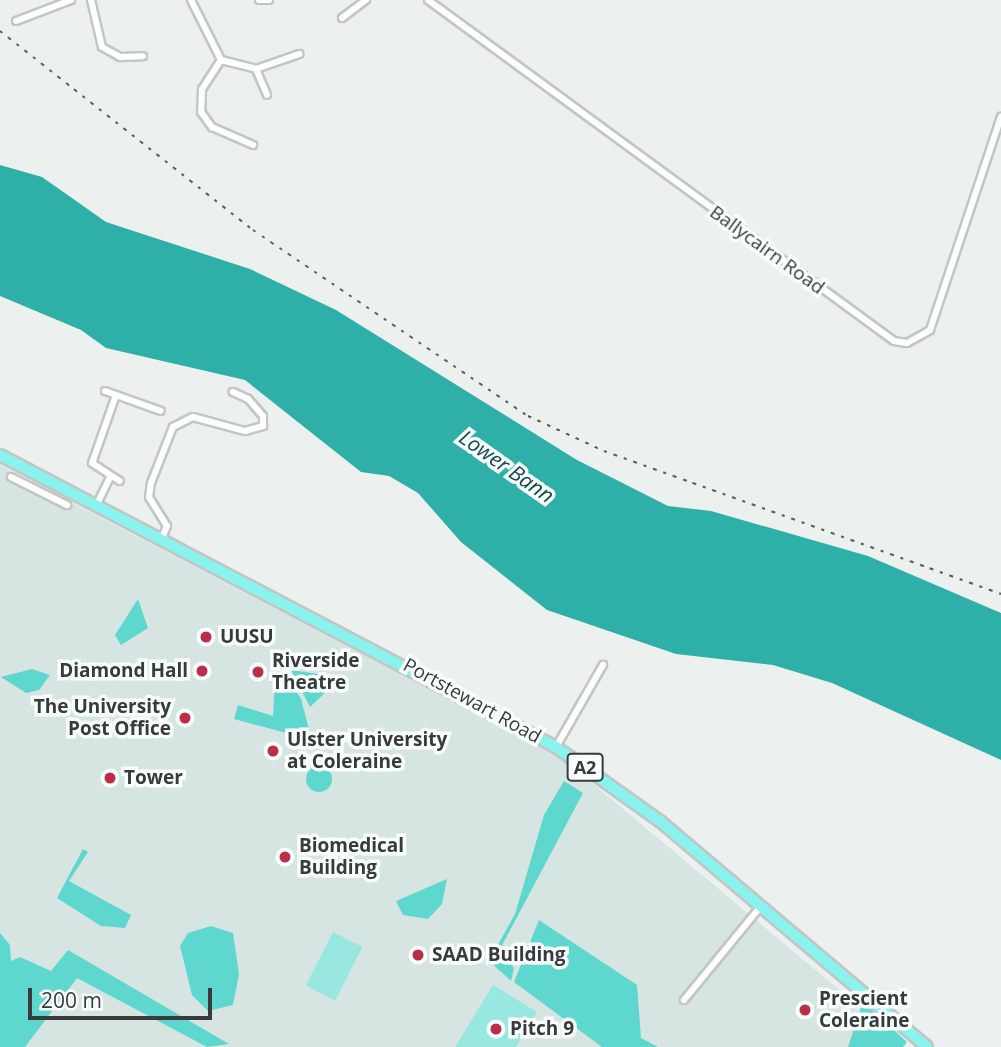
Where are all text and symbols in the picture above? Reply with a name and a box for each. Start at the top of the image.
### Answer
street label: Ballycairn Road [705,201,829,299]
water label: Lower Bann [455,424,559,508]
place label: UUSU [220,626,274,648]
marker: UUSU [198,629,214,645]
place label: Riverside Theatre [272,650,359,694]
street label: Portstewart Road [399,654,545,748]
place label: Diamond Hall [59,660,188,682]
marker: Diamond Hall [194,663,210,679]
marker: Riverside Theatre [250,664,266,680]
place label: The University Post Office [34,696,171,740]
marker: The University Post Office [177,710,193,726]
place label: Ulster University at Coleraine [287,729,447,773]
marker: Ulster University at Coleraine [265,743,281,759]
road number: A2 [566,752,604,782]
place label: Tower [124,767,183,789]
marker: Tower [102,770,118,786]
place label: Biomedical Building [299,835,404,879]
marker: Biomedical Building [277,849,293,865]
place label: SAAD Building [432,944,566,966]
marker: SAAD Building [410,947,426,963]
scale bar [32,974,215,1018]
text: 200 m [41,986,102,1014]
place label: Prescient Coleraine [819,988,910,1032]
marker: Prescient Coleraine [797,1002,813,1018]
place label: Pitch 9 [510,1018,574,1040]
marker: Pitch 9 [488,1021,504,1037]

